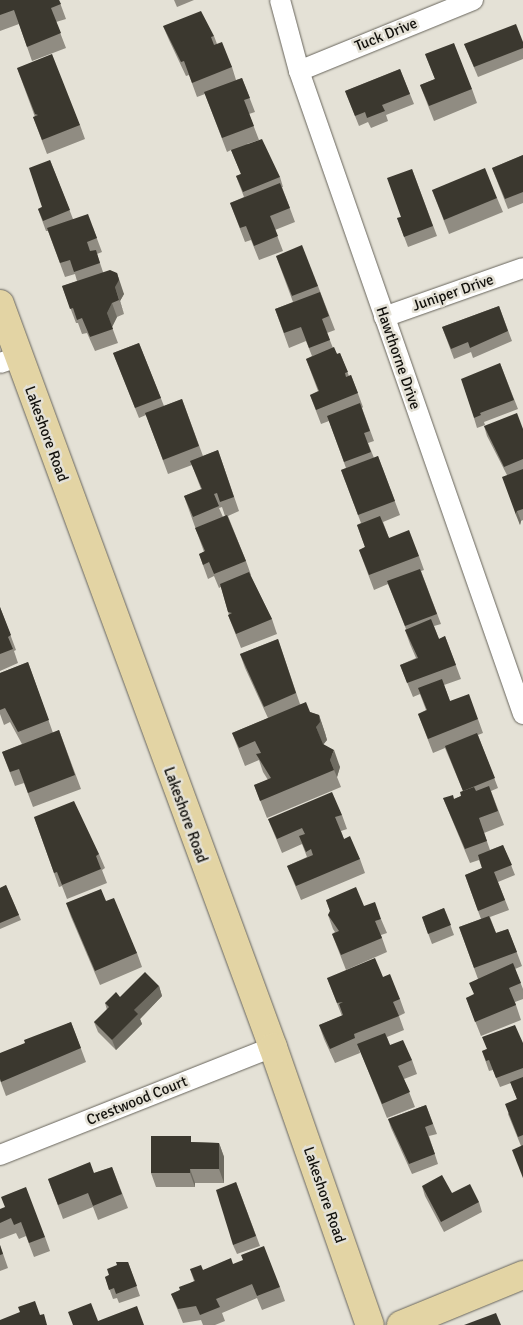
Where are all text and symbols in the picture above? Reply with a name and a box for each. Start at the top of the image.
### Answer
street label: Tuck Drive [352,14,420,56]
street label: Juniper Drive [410,271,496,315]
street label: Hawthorne Drive [372,304,424,412]
street label: Lakeshore Road [20,384,72,484]
street label: Lakeshore Road [159,765,211,865]
street label: Crestwood Court [84,1073,190,1129]
street label: Lakeshore Road [299,1144,349,1246]

